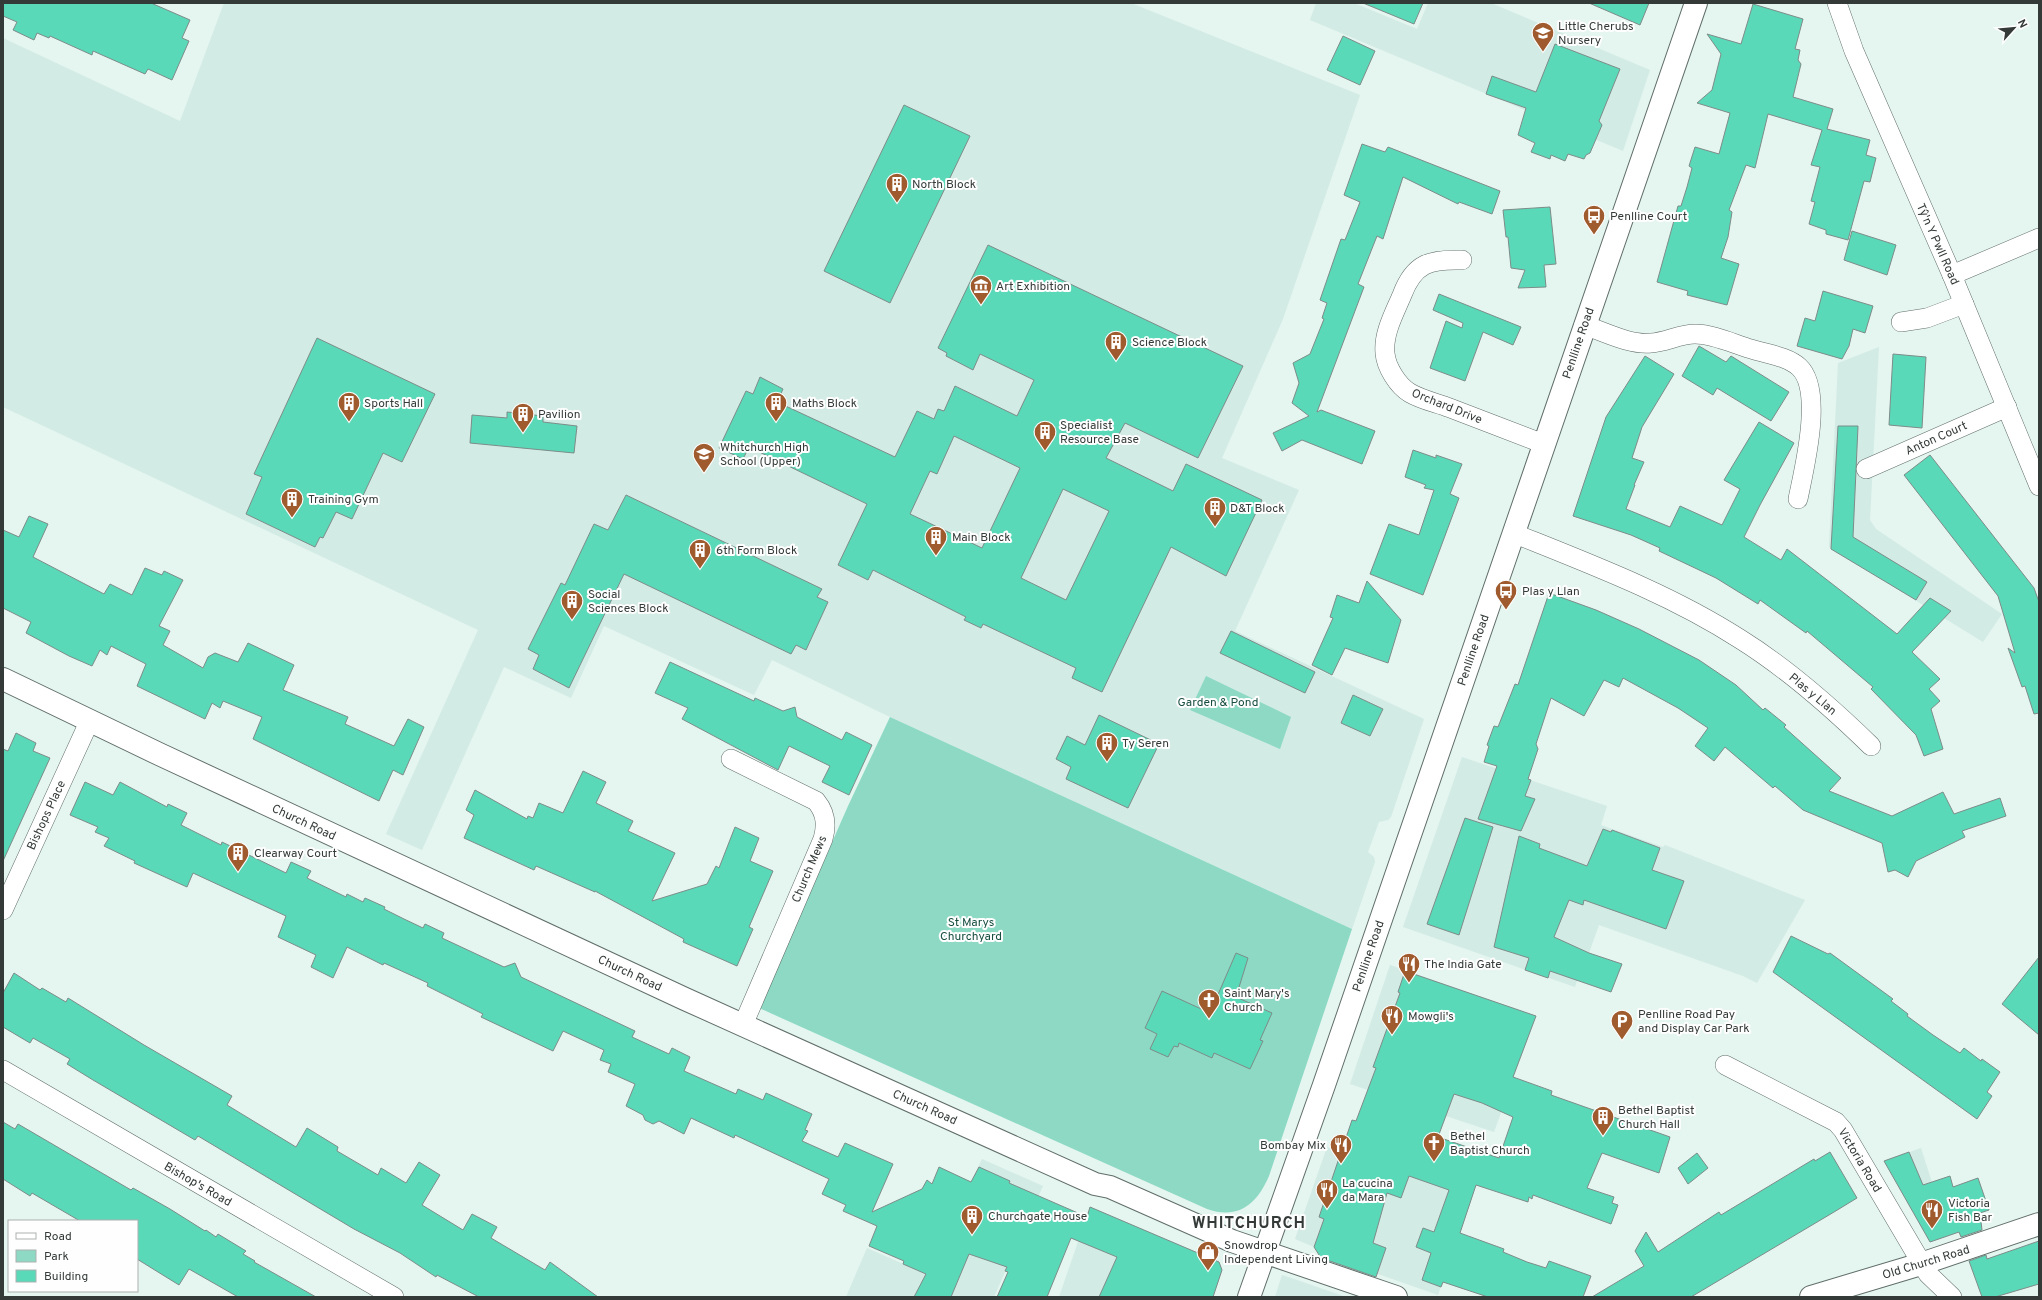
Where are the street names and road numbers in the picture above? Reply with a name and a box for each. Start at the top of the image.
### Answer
street label: Tŷ'n Y Pwll Road [1912,201,1962,288]
street label: Penlline Road [1559,306,1599,381]
street label: Orchard Drive [1409,385,1484,428]
street label: Anton Court [1903,418,1970,460]
street label: Penlline Road [1454,613,1494,688]
street label: Plas y Llan [1785,670,1840,719]
street label: Bishops Place [24,778,70,853]
street label: Church Road [269,801,338,845]
street label: Church Mews [789,833,831,905]
street label: Penlline Road [1349,919,1389,994]
street label: Church Road [595,952,664,996]
street label: Church Road [890,1087,959,1129]
street label: Victoria Road [1834,1125,1885,1196]
street label: Bishop's Road [161,1159,234,1211]
street label: Old Church Road [1881,1242,1972,1284]

